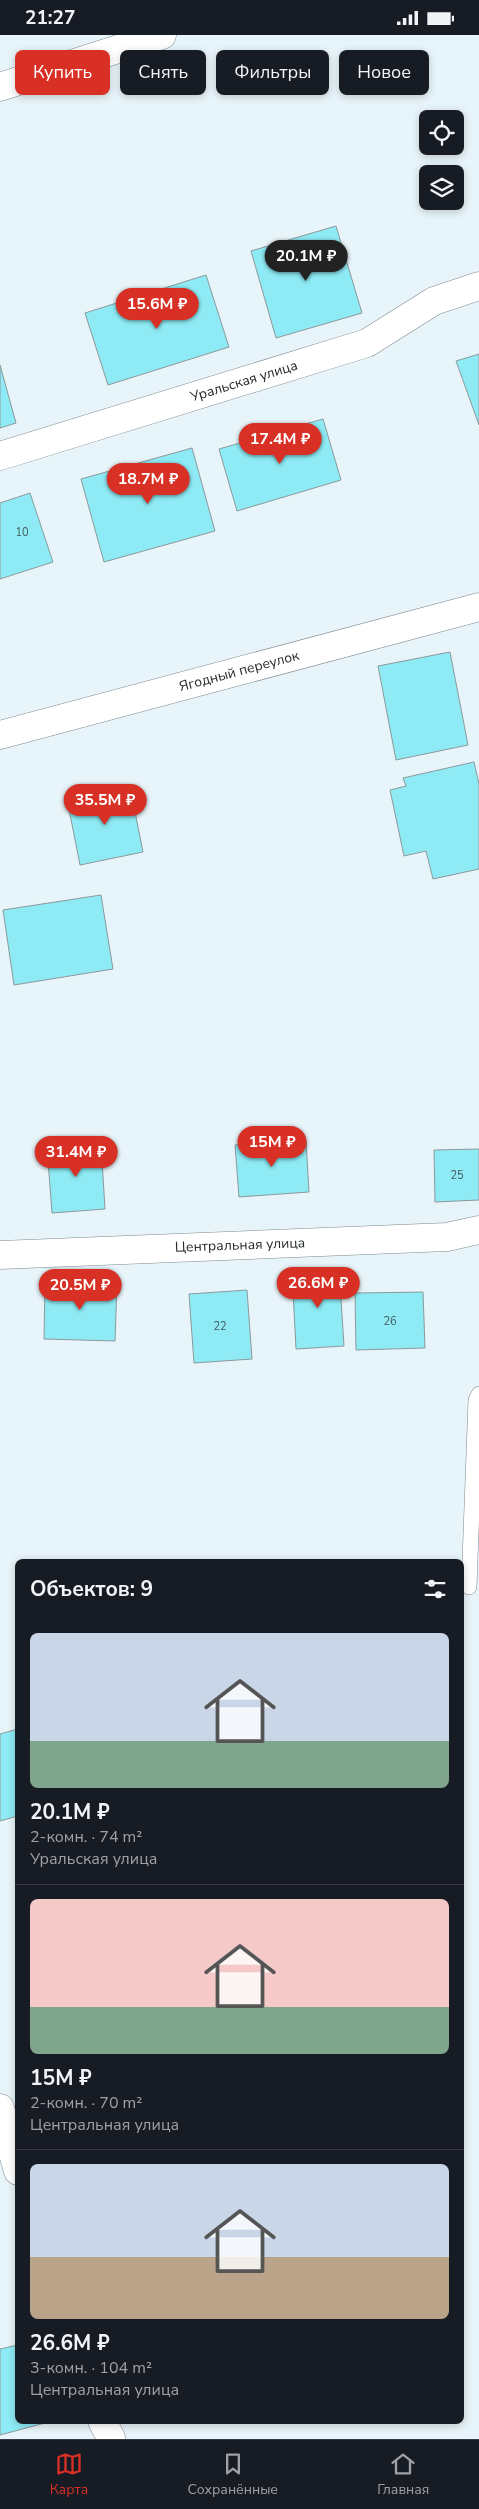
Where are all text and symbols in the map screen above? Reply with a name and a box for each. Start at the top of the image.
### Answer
text: 21:27 [25,5,75,31]
chip: Купить [15,50,110,95]
chip: Снять [120,50,206,95]
chip: Фильтры [216,50,329,95]
chip: Новое [339,50,429,95]
map controls [419,110,464,210]
button: locate [419,110,464,155]
button: layers [419,165,464,210]
pin: 20.1M ₽ [260,239,352,282]
text: 20.1M ₽ [276,245,336,267]
pin: 15.6M ₽ [111,287,203,330]
text: 15.6M ₽ [127,293,187,315]
street label: Уральская улица [187,356,300,407]
pin: 17.4M ₽ [234,423,326,465]
text: 17.4M ₽ [250,428,310,450]
pin: 18.7M ₽ [102,463,194,505]
text: 18.7M ₽ [118,468,178,490]
house number: 10 [15,525,29,540]
street label: Ягодный переулок [177,646,302,696]
pin: 35.5M ₽ [59,783,151,826]
text: 35.5M ₽ [75,789,135,811]
pin: 15M ₽ [237,1125,307,1168]
text: 15M ₽ [248,1131,296,1153]
pin: 31.4M ₽ [30,1135,122,1178]
text: 31.4M ₽ [46,1141,106,1163]
house number: 25 [450,1168,464,1183]
street label: Центральная улица [174,1233,306,1257]
pin: 26.6M ₽ [272,1267,364,1309]
pin: 20.5M ₽ [34,1269,126,1311]
text: 26.6M ₽ [288,1272,348,1294]
text: 20.5M ₽ [50,1274,110,1296]
house number: 26 [383,1314,397,1329]
house number: 22 [213,1319,227,1334]
text: Объектов: 9 [30,1575,153,1603]
icon: filters [421,1575,449,1603]
icon: home [195,1666,285,1756]
text: 20.1M ₽ [30,1798,110,1826]
text: 2-комн. · 74 m² [30,1826,142,1848]
text: Уральская улица [30,1848,157,1870]
icon: home [195,1931,285,2021]
text: 15M ₽ [30,2064,92,2092]
text: 2-комн. · 70 m² [30,2092,142,2114]
text: Центральная улица [30,2114,179,2136]
icon: home [195,2196,285,2286]
text: 26.6M ₽ [30,2329,110,2357]
text: 3-комн. · 104 m² [30,2357,152,2379]
text: Центральная улица [30,2379,179,2401]
tab: Карта [50,2450,88,2499]
tab: Сохранённые [187,2450,278,2499]
tab: Главная [377,2450,429,2499]

